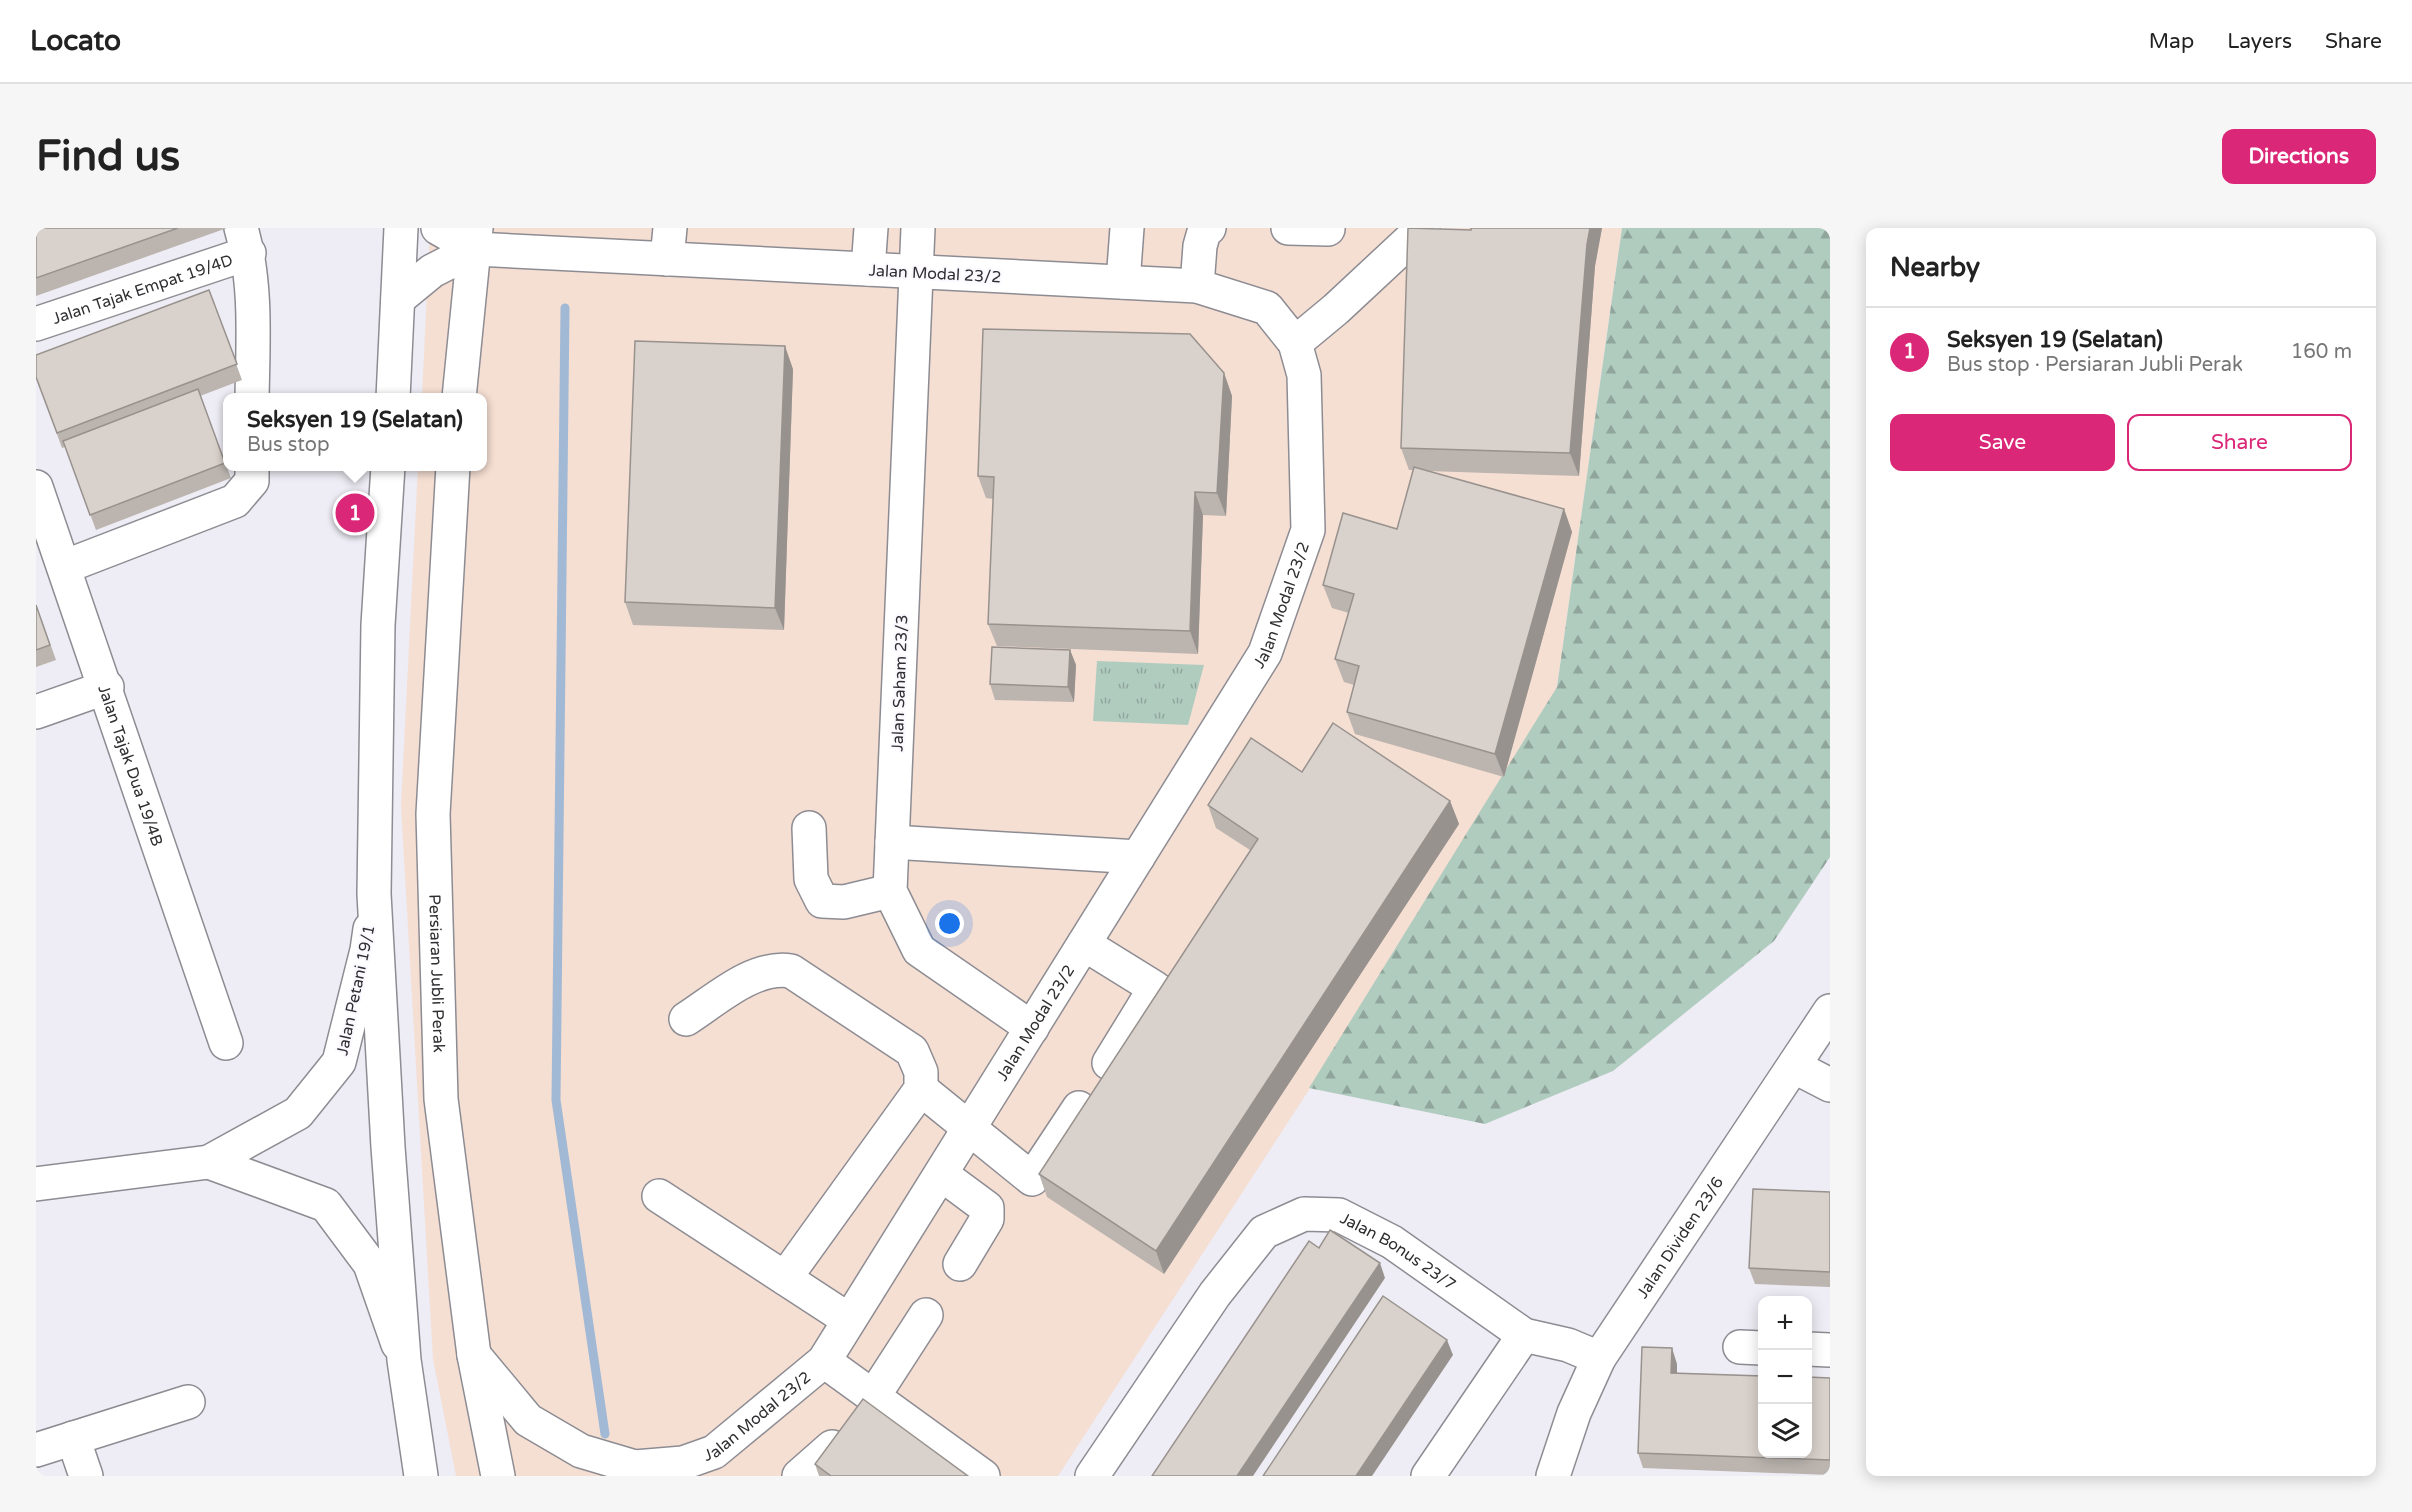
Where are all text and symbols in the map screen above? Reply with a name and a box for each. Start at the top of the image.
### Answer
text: Locato [30,24,121,58]
text: Map [2149,29,2194,54]
text: Layers [2227,29,2292,54]
text: Share [2325,29,2382,54]
button: Directions [2222,129,2376,184]
text: Find us [36,131,180,182]
street label: Jalan Tajak Empat 19/4D [50,250,235,329]
text: Nearby [1890,252,1980,283]
street label: Jalan Modal 23/2 [868,261,1002,287]
text: Seksyen 19 (Selatan) [1947,327,2163,353]
text: 1 [1903,340,1916,364]
text: 160 m [2291,340,2352,364]
text: Bus stop · Persiaran Jubli Perak [1947,353,2243,377]
popup [223,393,487,471]
text: Seksyen 19 (Selatan) [247,407,463,433]
button: Save [1890,414,2115,471]
button: Share [2127,414,2352,471]
text: Bus stop [247,433,330,457]
pin: 1 [336,490,374,536]
street label: Jalan Modal 23/2 [1249,539,1314,672]
street label: Jalan Saham 23/3 [888,614,912,752]
street label: Jalan Tajak Dua 19/4B [93,682,167,849]
street label: Persiaran Jubli Perak [424,894,449,1053]
your location [935,909,964,938]
street label: Jalan Petani 19/1 [332,923,380,1057]
street label: Jalan Modal 23/2 [992,961,1079,1085]
street label: Jalan Dividen 23/6 [1633,1173,1728,1302]
street label: Jalan Bonus 23/7 [1337,1208,1460,1295]
map controls [1758,1296,1812,1458]
button: + [1758,1296,1812,1350]
button: − [1758,1350,1812,1404]
street label: Jalan Modal 23/2 [701,1367,815,1466]
button: layers [1758,1404,1812,1458]

